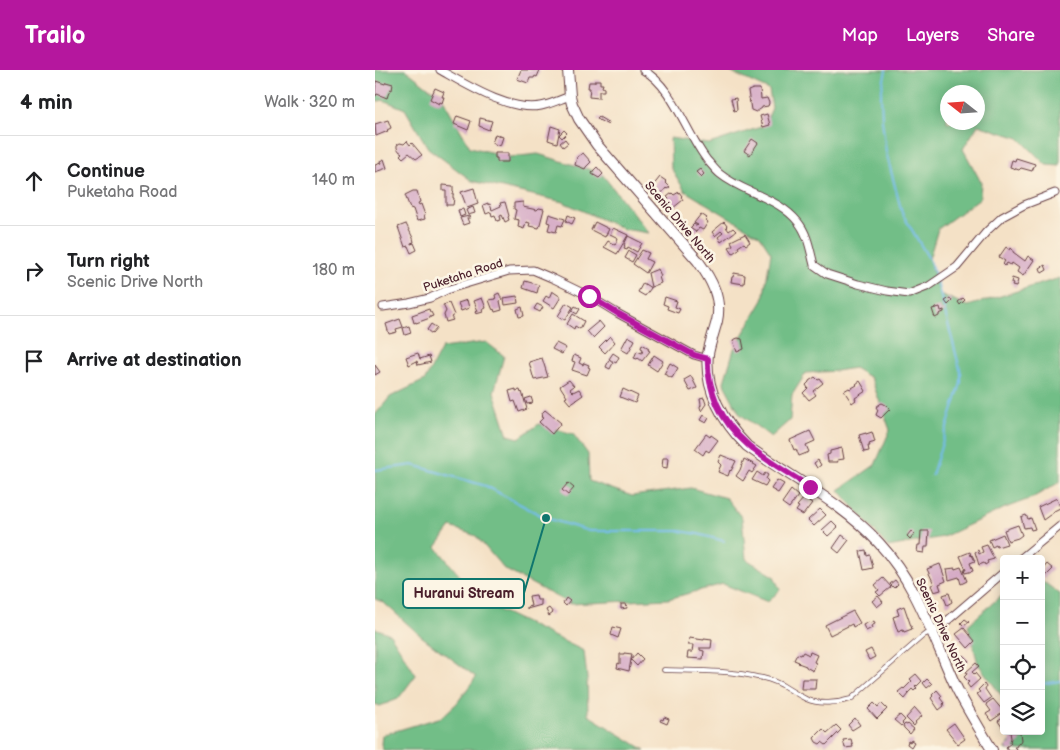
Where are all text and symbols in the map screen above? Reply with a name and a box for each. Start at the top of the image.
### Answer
text: Trailo [25,21,85,50]
text: Map [842,25,878,46]
text: Layers [906,25,959,46]
text: Share [987,25,1035,46]
north arrow [940,85,985,130]
text: 4 min [20,90,73,115]
text: Walk · 320 m [264,93,355,112]
text: Continue [67,160,145,183]
icon: ahead [20,167,48,195]
text: 140 m [312,171,355,190]
street label: Scenic Drive North [641,178,718,266]
text: Puketaha Road [67,183,177,202]
text: Turn right [67,250,150,273]
street label: Puketaha Road [421,256,505,295]
icon: right [20,257,48,285]
text: 180 m [313,261,355,280]
text: Scenic Drive North [67,273,203,292]
route start [578,285,601,308]
icon: arrive [20,347,48,375]
text: Arrive at destination [67,349,242,372]
route end [799,476,822,499]
map controls [1000,555,1045,735]
button: + [1000,555,1045,600]
street label: Scenic Drive North [912,576,969,675]
callout: Huranui Stream [403,579,524,608]
text: Huranui Stream [414,585,514,602]
button: − [1000,600,1045,645]
button: locate [1000,645,1045,690]
button: layers [1000,690,1045,735]

